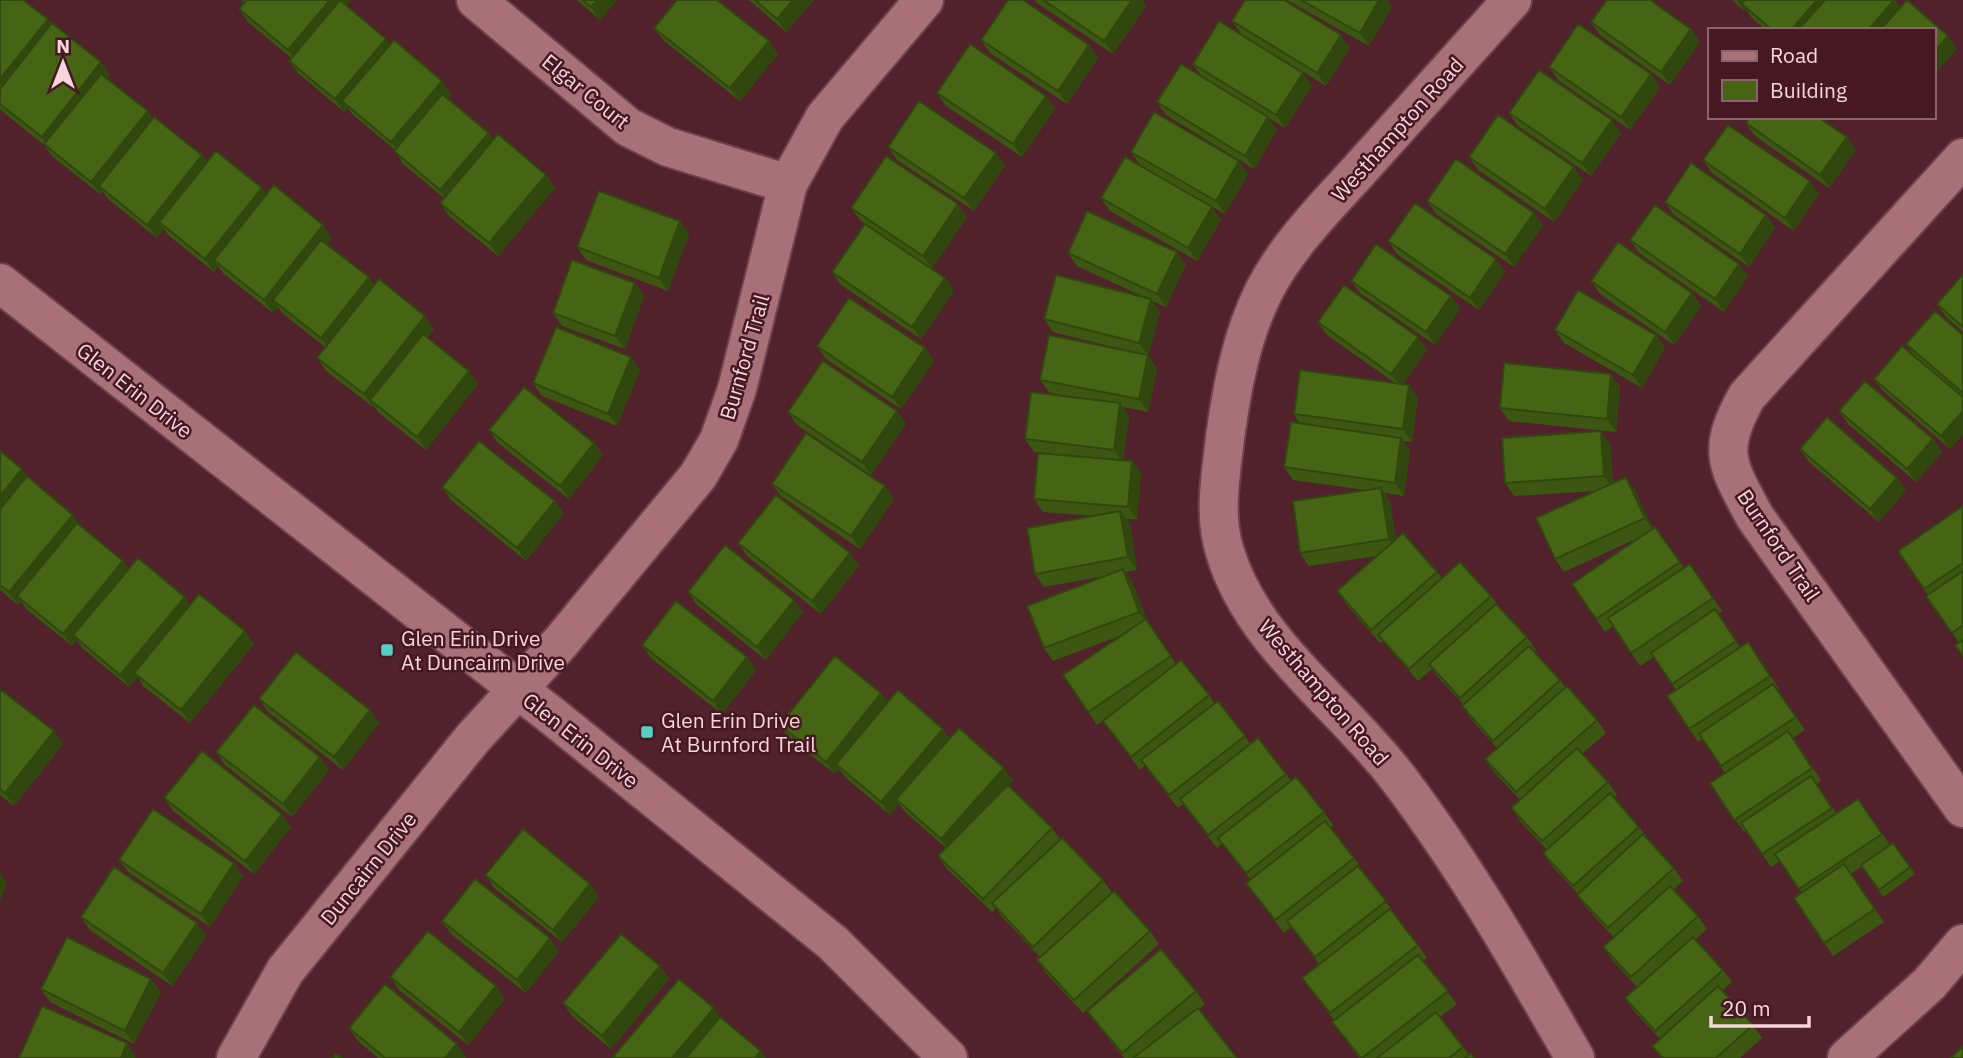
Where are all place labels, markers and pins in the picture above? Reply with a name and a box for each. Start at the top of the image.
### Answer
place label: Glen Erin Drive At Duncairn Drive [401,624,565,676]
marker: Glen Erin Drive At Duncairn Drive [379,642,395,658]
place label: Glen Erin Drive At Burnford Trail [661,706,816,758]
marker: Glen Erin Drive At Burnford Trail [639,724,655,740]

